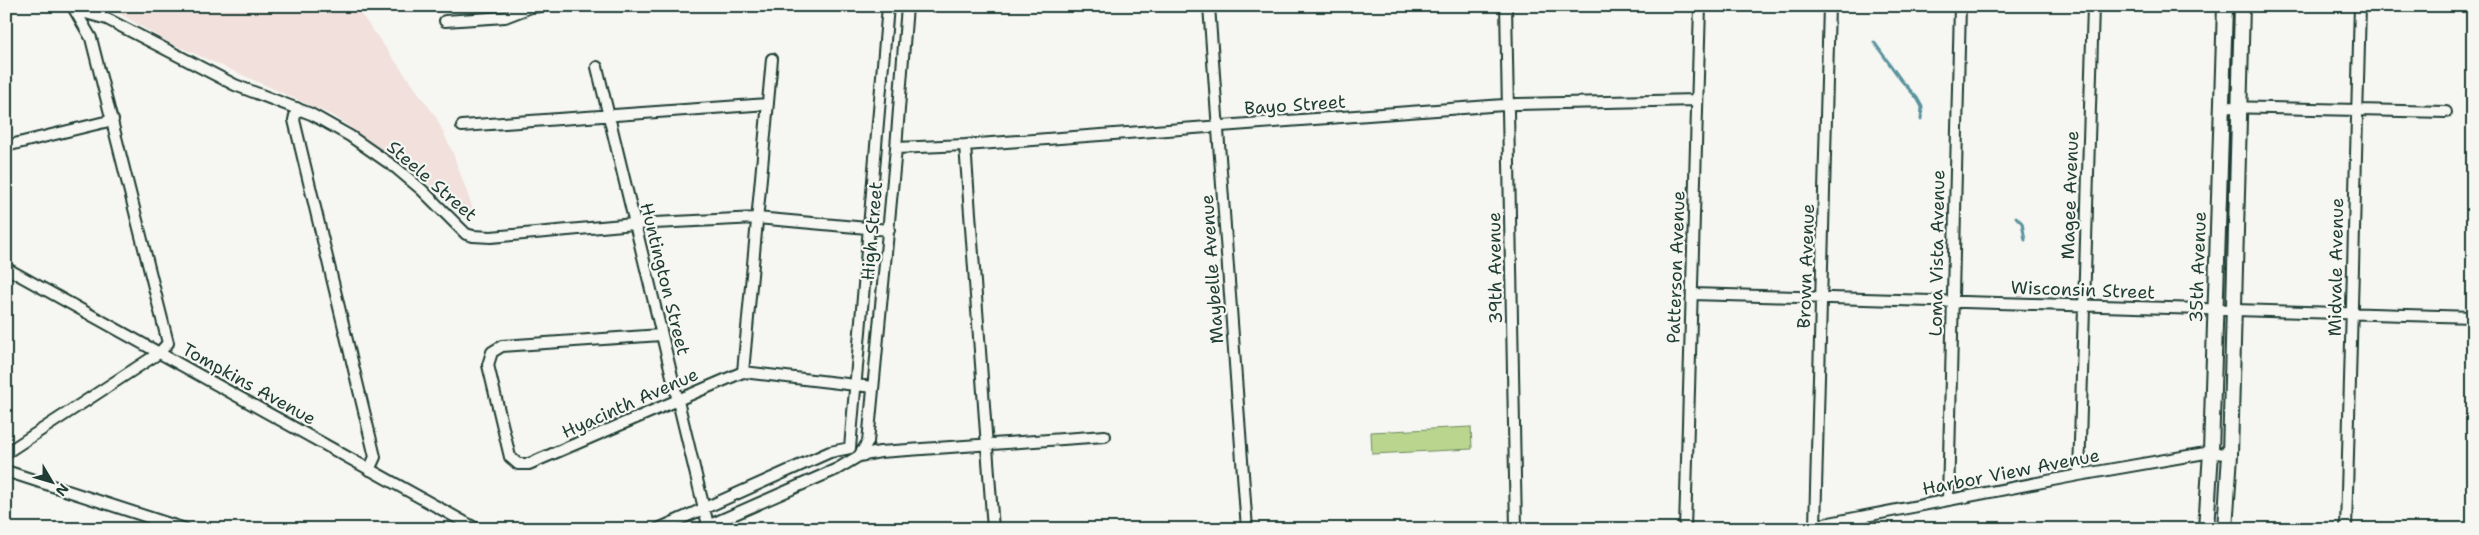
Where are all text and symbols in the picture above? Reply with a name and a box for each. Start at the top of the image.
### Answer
street label: Bayo Street [1244,89,1347,121]
street label: Magee Avenue [2056,130,2084,260]
street label: Steele Street [382,135,482,227]
street label: Loma Vista Avenue [1924,169,1950,337]
street label: High Street [856,180,888,281]
street label: Patterson Avenue [1661,190,1691,344]
street label: Maybelle Avenue [1195,194,1229,344]
street label: Midvale Avenue [2323,197,2349,337]
street label: Huntington Street [634,200,696,358]
street label: Brown Avenue [1792,203,1820,329]
street label: 35th Avenue [2184,211,2212,323]
street label: 39th Avenue [1482,212,1508,324]
street label: Wisconsin Street [2010,275,2156,305]
street label: Tompkins Avenue [178,337,320,431]
street label: Hyacinth Avenue [558,362,702,444]
street label: Harbor View Avenue [1920,443,2102,501]
north arrow [28,458,78,508]
text: N [52,480,73,500]

